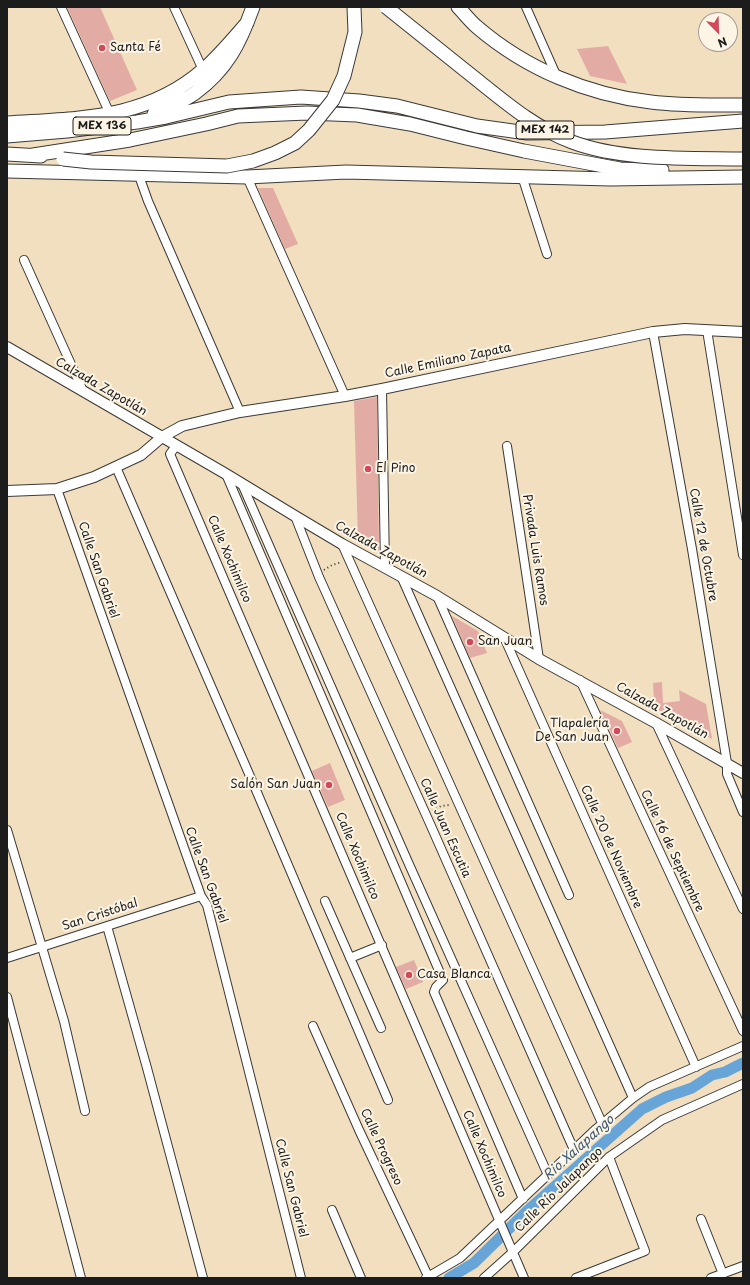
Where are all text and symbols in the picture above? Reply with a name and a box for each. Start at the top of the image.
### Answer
north arrow [698,12,738,52]
text: N [715,33,730,52]
place label: Santa Fé [110,41,161,55]
marker: Santa Fé [97,43,107,53]
road number: MEX 136 [73,117,131,135]
road number: MEX 142 [516,121,574,139]
street label: Calle Emiliano Zapata [384,341,512,381]
street label: Calzada Zapotlán [53,355,149,419]
place label: El Pino [376,462,415,476]
marker: El Pino [363,464,373,474]
street label: Calle 12 de Octubre [686,487,720,603]
street label: Privada Luis Ramos [519,493,551,607]
street label: Calle Xochimilco [204,513,254,605]
street label: Calzada Zapotlán [332,519,430,581]
street label: Calle San Gabriel [75,520,121,620]
place label: San Juan [478,635,532,649]
marker: San Juan [465,637,475,647]
street label: Calzada Zapotlán [613,680,711,742]
place label: Tlapalería De San Juan [535,717,609,745]
marker: Tlapalería De San Juan [612,726,622,736]
street label: Calle Juan Escutia [417,776,473,880]
place label: Salón San Juan [230,778,321,792]
marker: Salón San Juan [324,780,334,790]
street label: Calle 20 de Noviembre [577,783,645,911]
street label: Calle 16 de Septiembre [637,788,707,914]
street label: Calle Xochimilco [332,810,382,902]
street label: Calle San Gabriel [182,825,230,925]
street label: San Cristóbal [60,896,140,934]
place label: Casa Blanca [417,968,491,982]
marker: Casa Blanca [404,970,414,980]
street label: Calle Progreso [357,1106,405,1188]
street label: Calle Xochimilco [459,1108,509,1200]
water label: Rio Xalapango [540,1112,618,1184]
street label: Calle San Gabriel [272,1137,310,1239]
street label: Calle Río Jalapango [512,1144,606,1236]

